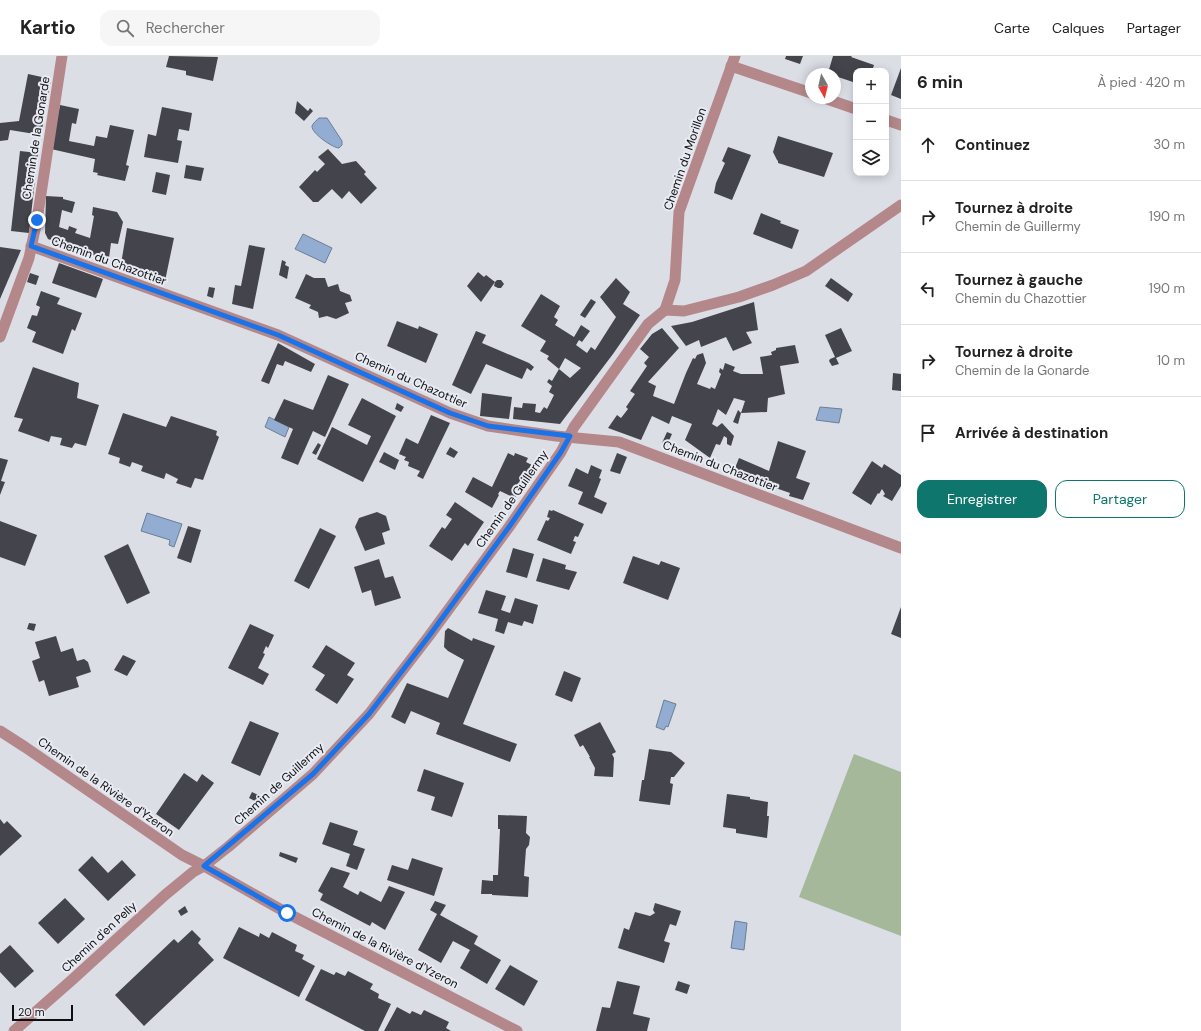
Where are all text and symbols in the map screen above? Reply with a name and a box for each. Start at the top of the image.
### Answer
search box [100,10,380,46]
text: Kartio [20,15,76,40]
icon: search [114,17,136,39]
text: Rechercher [146,18,225,38]
text: Carte [994,19,1030,37]
text: Calques [1052,19,1105,37]
text: Partager [1127,19,1181,37]
north arrow [805,68,841,104]
map controls [853,68,889,176]
button: + [853,68,889,104]
text: 6 min [917,71,963,93]
text: À pied · 420 m [1097,74,1185,91]
street label: Chemin de la Gonarde [18,75,54,201]
button: − [853,104,889,140]
street label: Chemin du Morillon [660,105,710,212]
icon: ahead [917,134,939,156]
text: Continuez [955,135,1030,155]
text: 30 m [1153,136,1185,153]
button: layers [853,140,889,176]
text: Tournez à droite [955,198,1073,218]
icon: right [917,206,939,228]
text: 190 m [1149,208,1185,225]
route end [28,211,46,229]
text: Chemin de Guillermy [955,218,1081,235]
street label: Chemin du Chazottier [49,233,169,289]
text: Tournez à gauche [955,270,1083,290]
icon: left [917,278,939,300]
text: 190 m [1149,280,1185,297]
text: Chemin du Chazottier [955,290,1087,307]
text: Tournez à droite [955,342,1073,362]
street label: Chemin du Chazottier [352,348,470,412]
icon: right [917,350,939,372]
text: 10 m [1157,352,1185,369]
text: Chemin de la Gonarde [955,362,1089,379]
icon: arrive [917,422,939,444]
text: Arrivée à destination [955,423,1108,443]
street label: Chemin du Chazottier [660,437,780,495]
street label: Chemin de Guillermy [472,447,552,551]
button: Enregistrer [917,480,1047,518]
button: Partager [1055,480,1185,518]
street label: Chemin de la Rivière d'Yzeron [35,734,177,840]
street label: Chemin de Guillermy [230,739,328,829]
street label: Chemin d'en Pelly [58,898,140,976]
route start [278,904,296,922]
street label: Chemin de la Rivière d'Yzeron [309,904,461,992]
scale bar [12,1003,73,1022]
text: 20 m [18,1005,44,1019]

